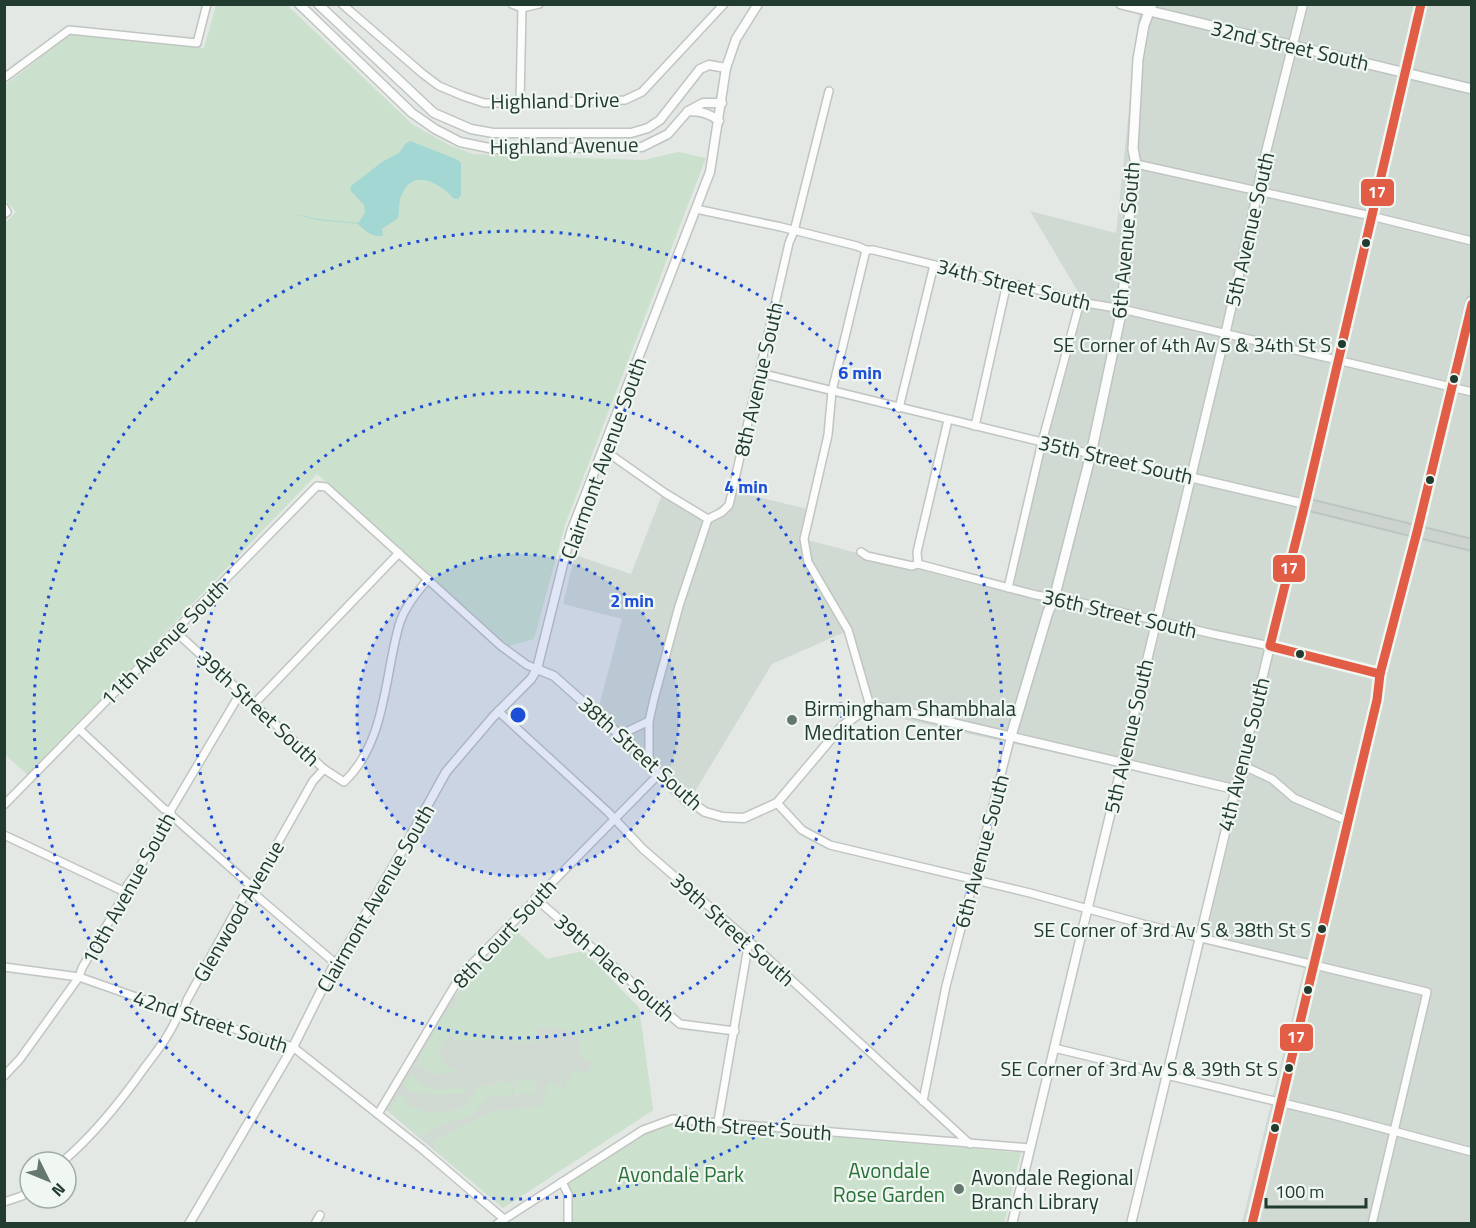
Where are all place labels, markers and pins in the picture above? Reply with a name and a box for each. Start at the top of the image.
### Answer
unlabelled marker [1360,237,1372,249]
place label: SE Corner of 4th Av S & 34th St S [1053,329,1331,360]
marker: SE Corner of 4th Av S & 34th St S [1336,338,1348,350]
unlabelled marker [1448,373,1460,385]
unlabelled marker [1424,474,1436,486]
unlabelled marker [1294,648,1306,660]
place label: Birmingham Shambhala Meditation Center [804,692,1016,748]
centre of rings [508,705,528,725]
marker: Birmingham Shambhala Meditation Center [785,713,799,727]
place label: SE Corner of 3rd Av S & 38th St S [1034,914,1311,945]
marker: SE Corner of 3rd Av S & 38th St S [1316,923,1328,935]
unlabelled marker [1302,984,1314,996]
place label: SE Corner of 3rd Av S & 39th St S [1001,1053,1278,1084]
marker: SE Corner of 3rd Av S & 39th St S [1283,1062,1295,1074]
unlabelled marker [1269,1122,1281,1134]
place label: Avondale Regional Branch Library [971,1161,1134,1217]
marker: Avondale Regional Branch Library [952,1182,966,1196]

